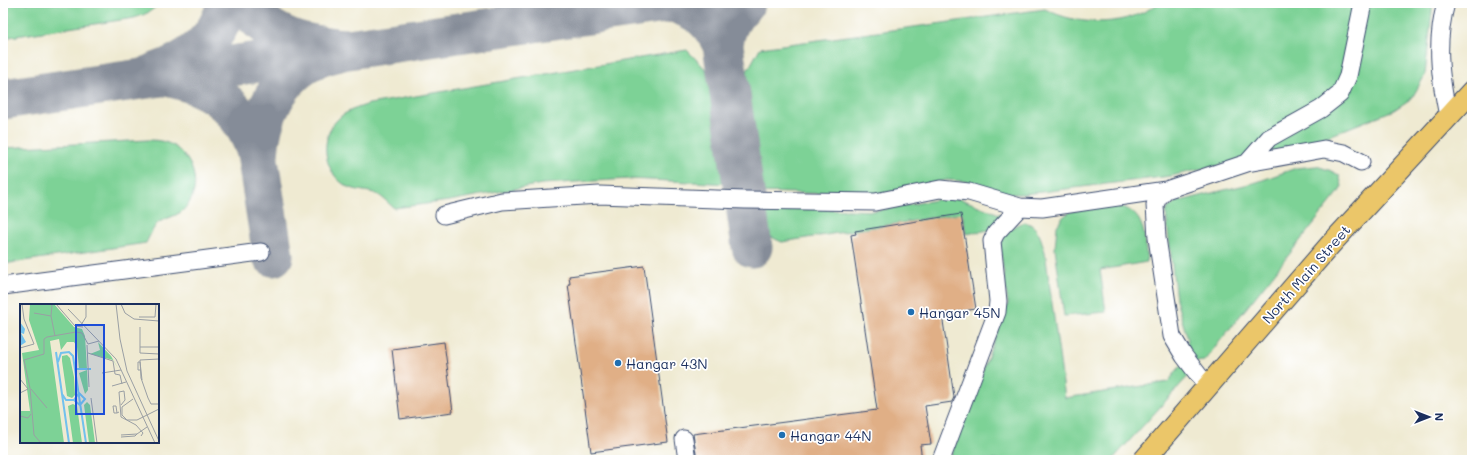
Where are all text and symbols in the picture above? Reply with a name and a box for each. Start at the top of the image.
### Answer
street label: North Main Street [1258,221,1354,327]
place label: Hangar 45N [919,303,1001,322]
inset map [20,304,159,443]
marker: Hangar 45N [906,307,916,317]
place label: Hangar 43N [626,354,708,373]
marker: Hangar 43N [613,358,623,368]
north arrow [1409,397,1449,437]
text: N [1432,413,1447,421]
place label: Hangar 44N [790,426,872,445]
marker: Hangar 44N [777,430,787,440]

